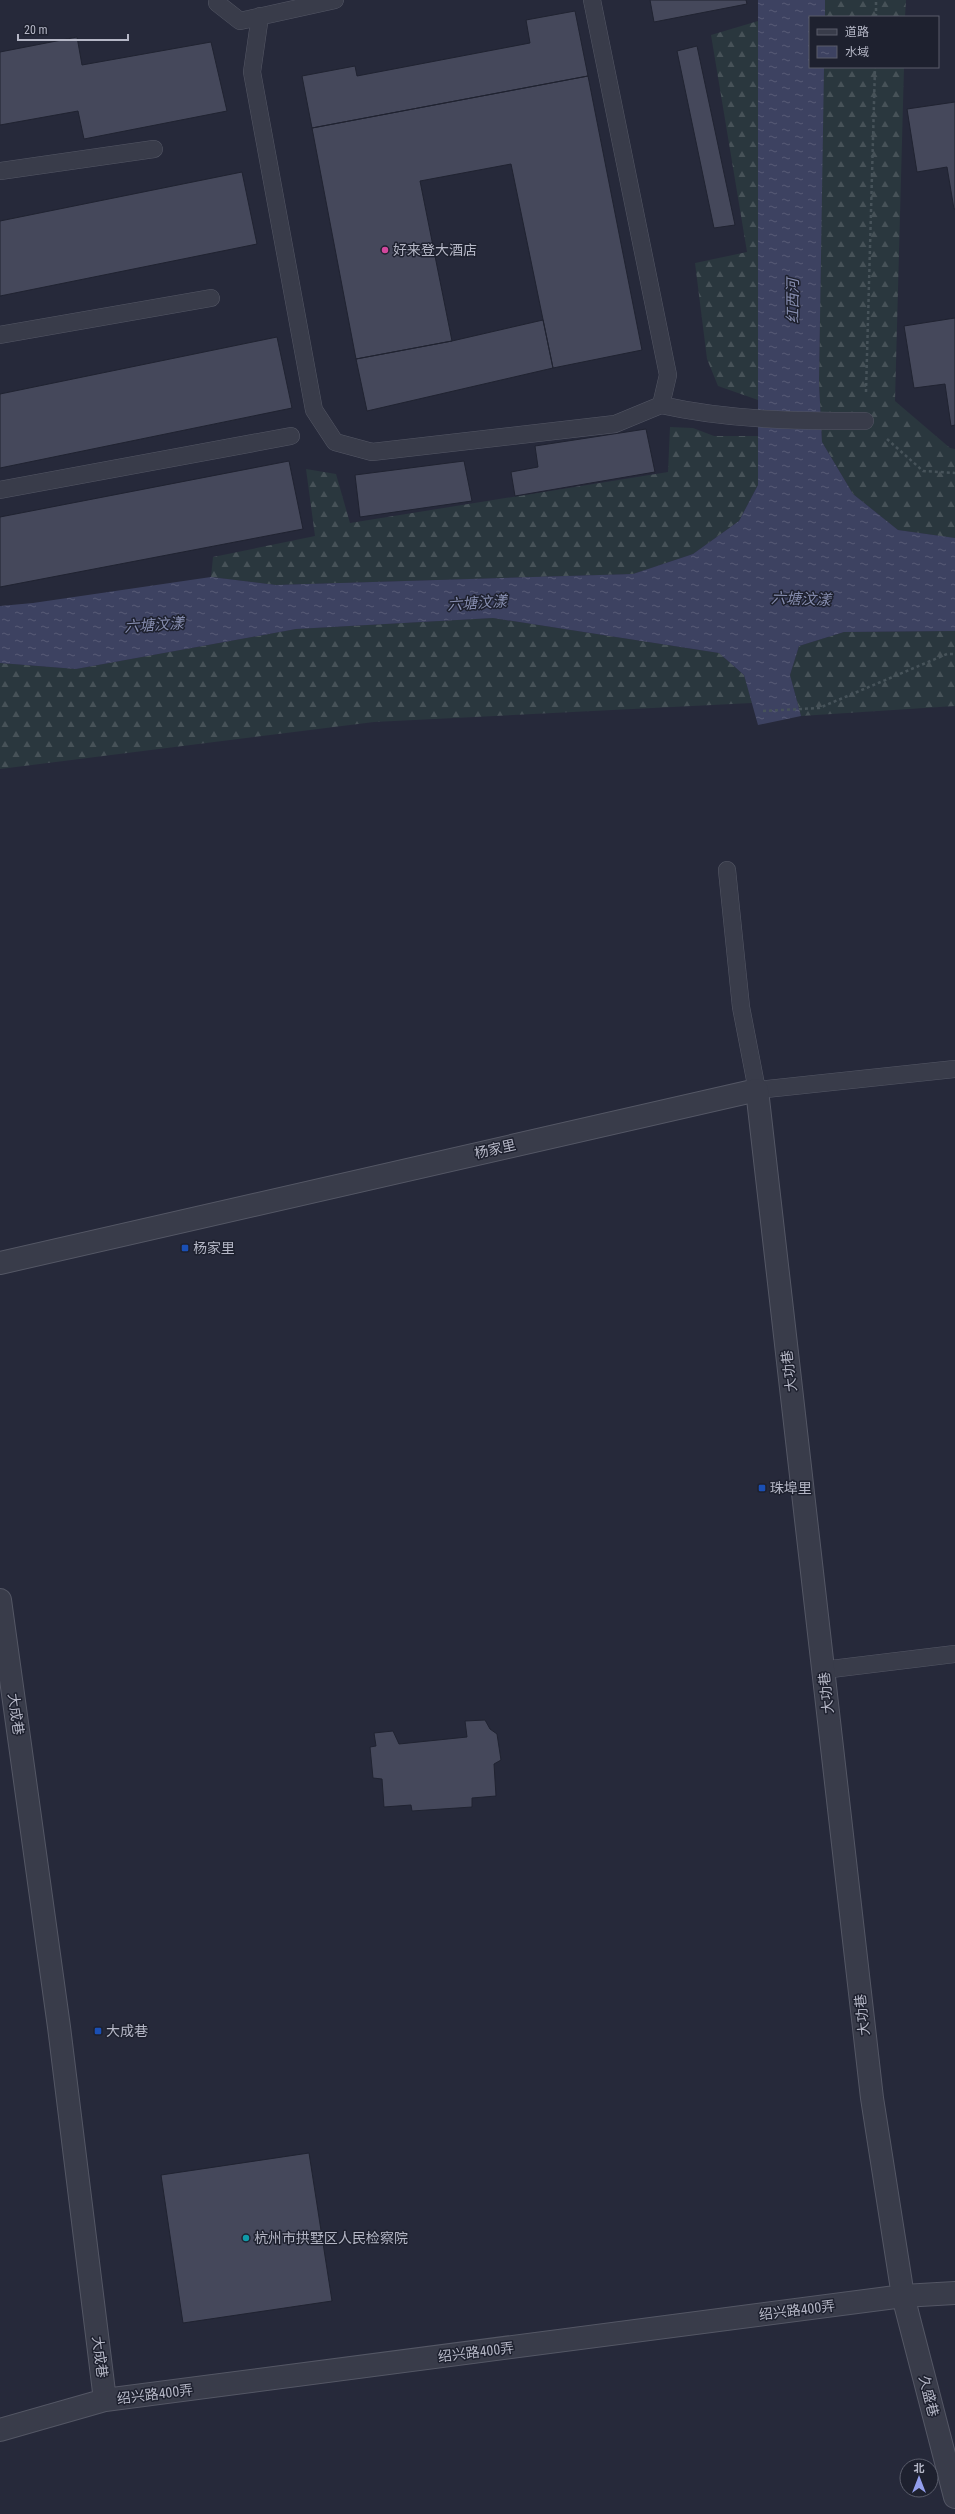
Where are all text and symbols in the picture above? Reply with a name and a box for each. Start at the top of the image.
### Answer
scale bar [18,16,128,42]
legend [809,16,939,68]
text: 20 m [24,23,48,37]
text: 道路 [845,25,869,39]
text: 水域 [845,45,869,59]
place label: 好来登大酒店 [393,242,477,258]
marker: 好来登大酒店 [380,245,390,255]
water label: 红西河 [784,276,802,324]
water label: 六塘汶漾 [771,589,833,609]
water label: 六塘汶漾 [446,592,510,614]
water label: 六塘汶漾 [123,614,187,636]
street label: 杨家里 [473,1136,517,1162]
place label: 杨家里 [193,1240,235,1256]
marker: 杨家里 [180,1243,190,1253]
street label: 大功巷 [779,1349,799,1393]
place label: 珠埠里 [770,1480,812,1496]
marker: 珠埠里 [757,1483,767,1493]
street label: 大功巷 [816,1671,836,1715]
street label: 大成巷 [5,1692,27,1736]
street label: 大功巷 [852,1993,872,2037]
place label: 大成巷 [106,2023,148,2039]
marker: 大成巷 [93,2026,103,2036]
place label: 杭州市拱墅区人民检察院 [254,2230,408,2246]
marker: 杭州市拱墅区人民检察院 [241,2233,251,2243]
street label: 绍兴路400弄 [758,2297,836,2323]
street label: 大成巷 [90,2335,110,2379]
street label: 绍兴路400弄 [437,2339,515,2365]
street label: 久盛巷 [916,2374,942,2418]
street label: 绍兴路400弄 [116,2381,194,2407]
north arrow [899,2458,939,2498]
text: 北 [914,2462,925,2475]

